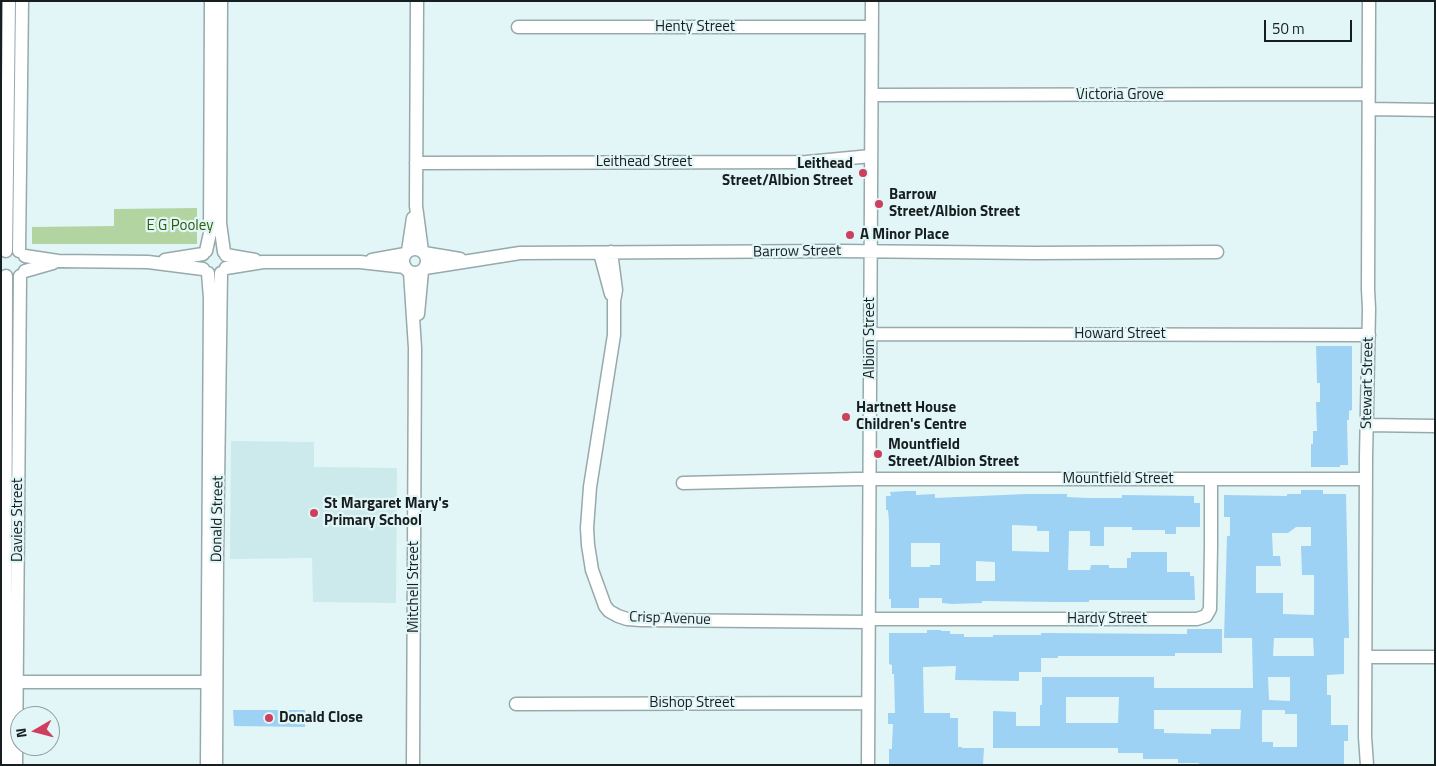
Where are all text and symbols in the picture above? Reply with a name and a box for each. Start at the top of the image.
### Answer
scale bar [1266,10,1354,42]
text: 50 m [1272,17,1305,40]
street label: Henty Street [655,18,735,36]
street label: Victoria Grove [1076,86,1164,104]
street label: Leithead Street [596,153,692,171]
place label: Leithead Street/Albion Street [722,155,853,190]
marker: Leithead Street/Albion Street [857,167,869,179]
place label: Barrow Street/Albion Street [889,186,1020,221]
marker: Barrow Street/Albion Street [873,198,885,210]
park label: E G Pooley [147,217,213,235]
place label: A Minor Place [860,226,949,244]
marker: A Minor Place [844,229,856,241]
street label: Barrow Street [753,242,841,262]
street label: Albion Street [861,297,879,379]
street label: Howard Street [1074,325,1166,343]
street label: Stewart Street [1358,337,1378,429]
place label: Hartnett House Children's Centre [856,399,967,434]
marker: Hartnett House Children's Centre [840,411,852,423]
place label: Mountfield Street/Albion Street [888,436,1019,471]
marker: Mountfield Street/Albion Street [872,448,884,460]
street label: Mountfield Street [1063,470,1173,488]
street label: Donald Street [208,476,228,562]
street label: Davies Street [9,478,27,562]
place label: St Margaret Mary's Primary School [324,495,449,530]
marker: St Margaret Mary's Primary School [308,507,320,519]
street label: Mitchell Street [405,541,423,633]
street label: Crisp Avenue [629,609,711,629]
street label: Hardy Street [1067,610,1147,628]
street label: Bishop Street [649,694,735,712]
north arrow [10,706,60,756]
place label: Donald Close [279,709,363,727]
marker: Donald Close [263,712,275,724]
text: N [10,727,32,739]

